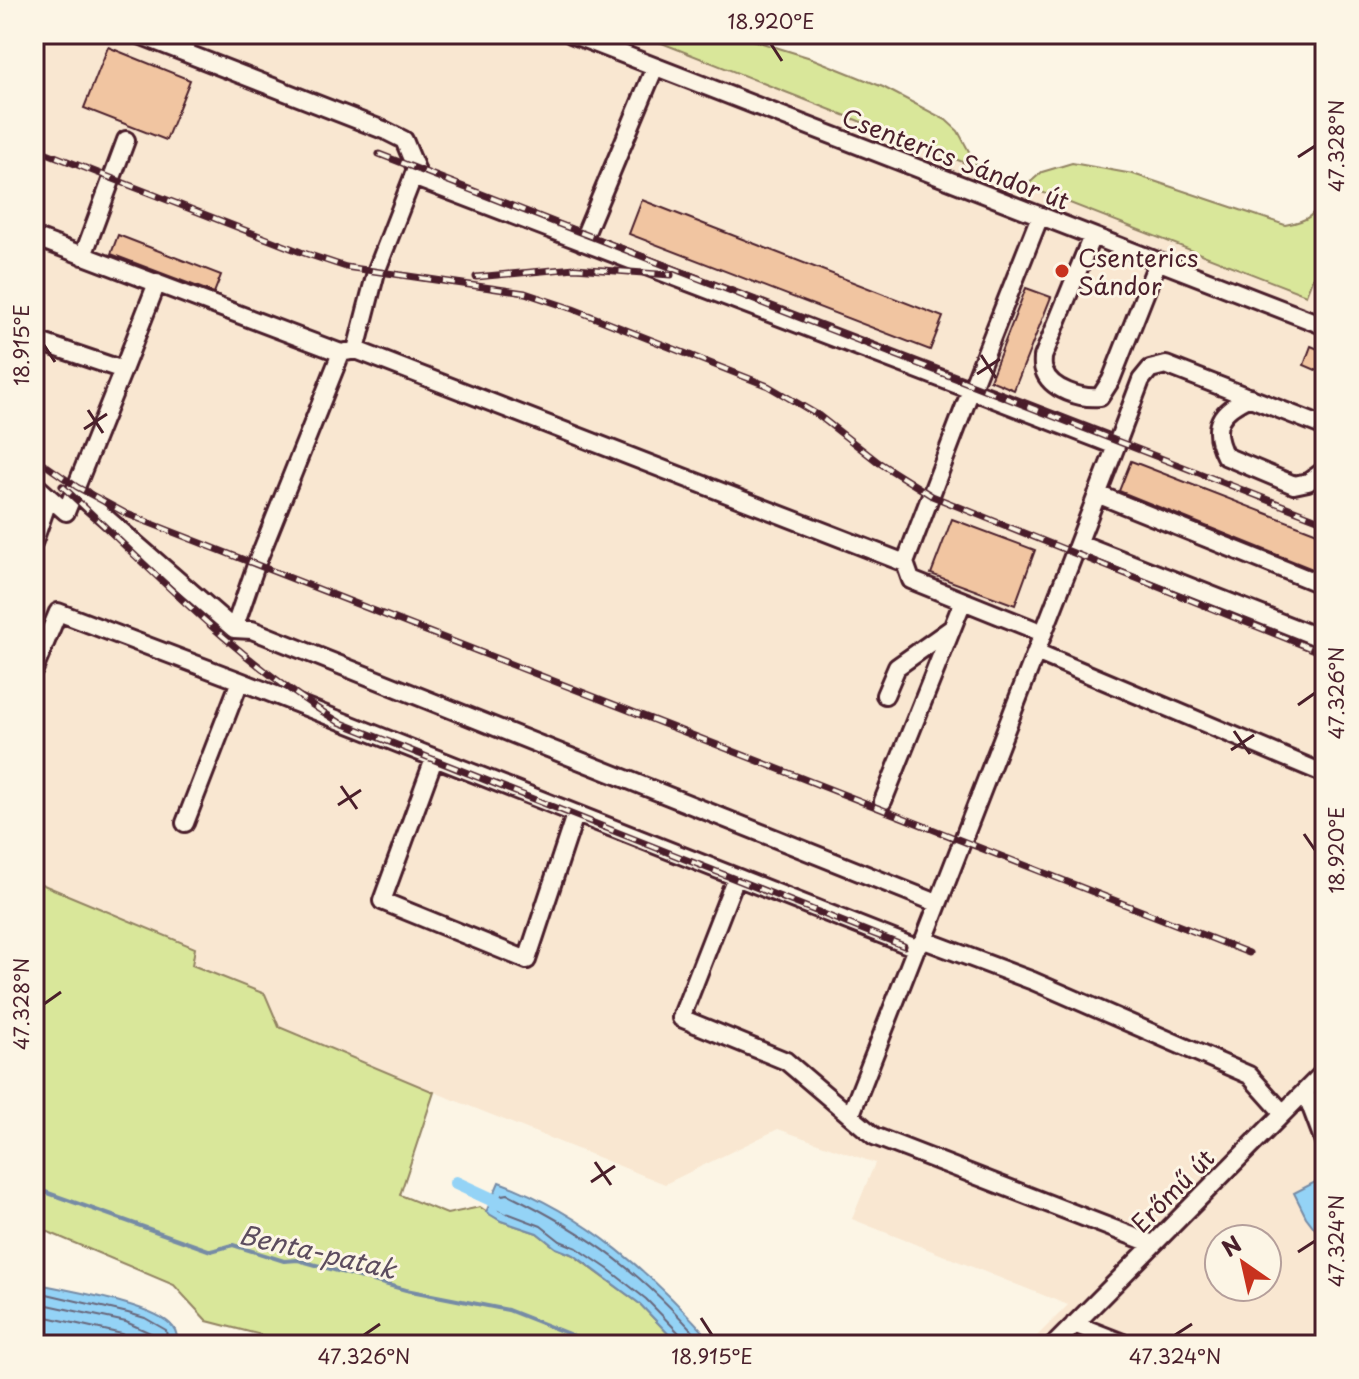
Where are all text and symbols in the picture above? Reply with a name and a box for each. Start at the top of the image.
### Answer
text: 18.920°E [727,6,815,36]
street label: Csenterics Sándor út [837,98,1075,218]
text: 47.328°N [1321,100,1351,192]
place label: Csenterics Sándor [1078,239,1198,303]
marker: Csenterics Sándor [1053,262,1071,280]
text: 18.915°E [6,304,36,386]
text: 47.326°N [1321,647,1351,739]
text: 18.920°E [1321,806,1351,894]
text: 47.328°N [6,958,36,1050]
street label: Erőmű út [1122,1140,1222,1240]
text: 47.324°N [1321,1195,1351,1287]
water label: Benta-patak [236,1214,401,1288]
north arrow [1203,1223,1283,1303]
text: N [1215,1227,1247,1264]
text: 47.326°N [318,1341,410,1371]
text: 18.915°E [671,1341,753,1371]
text: 47.324°N [1129,1341,1221,1371]

